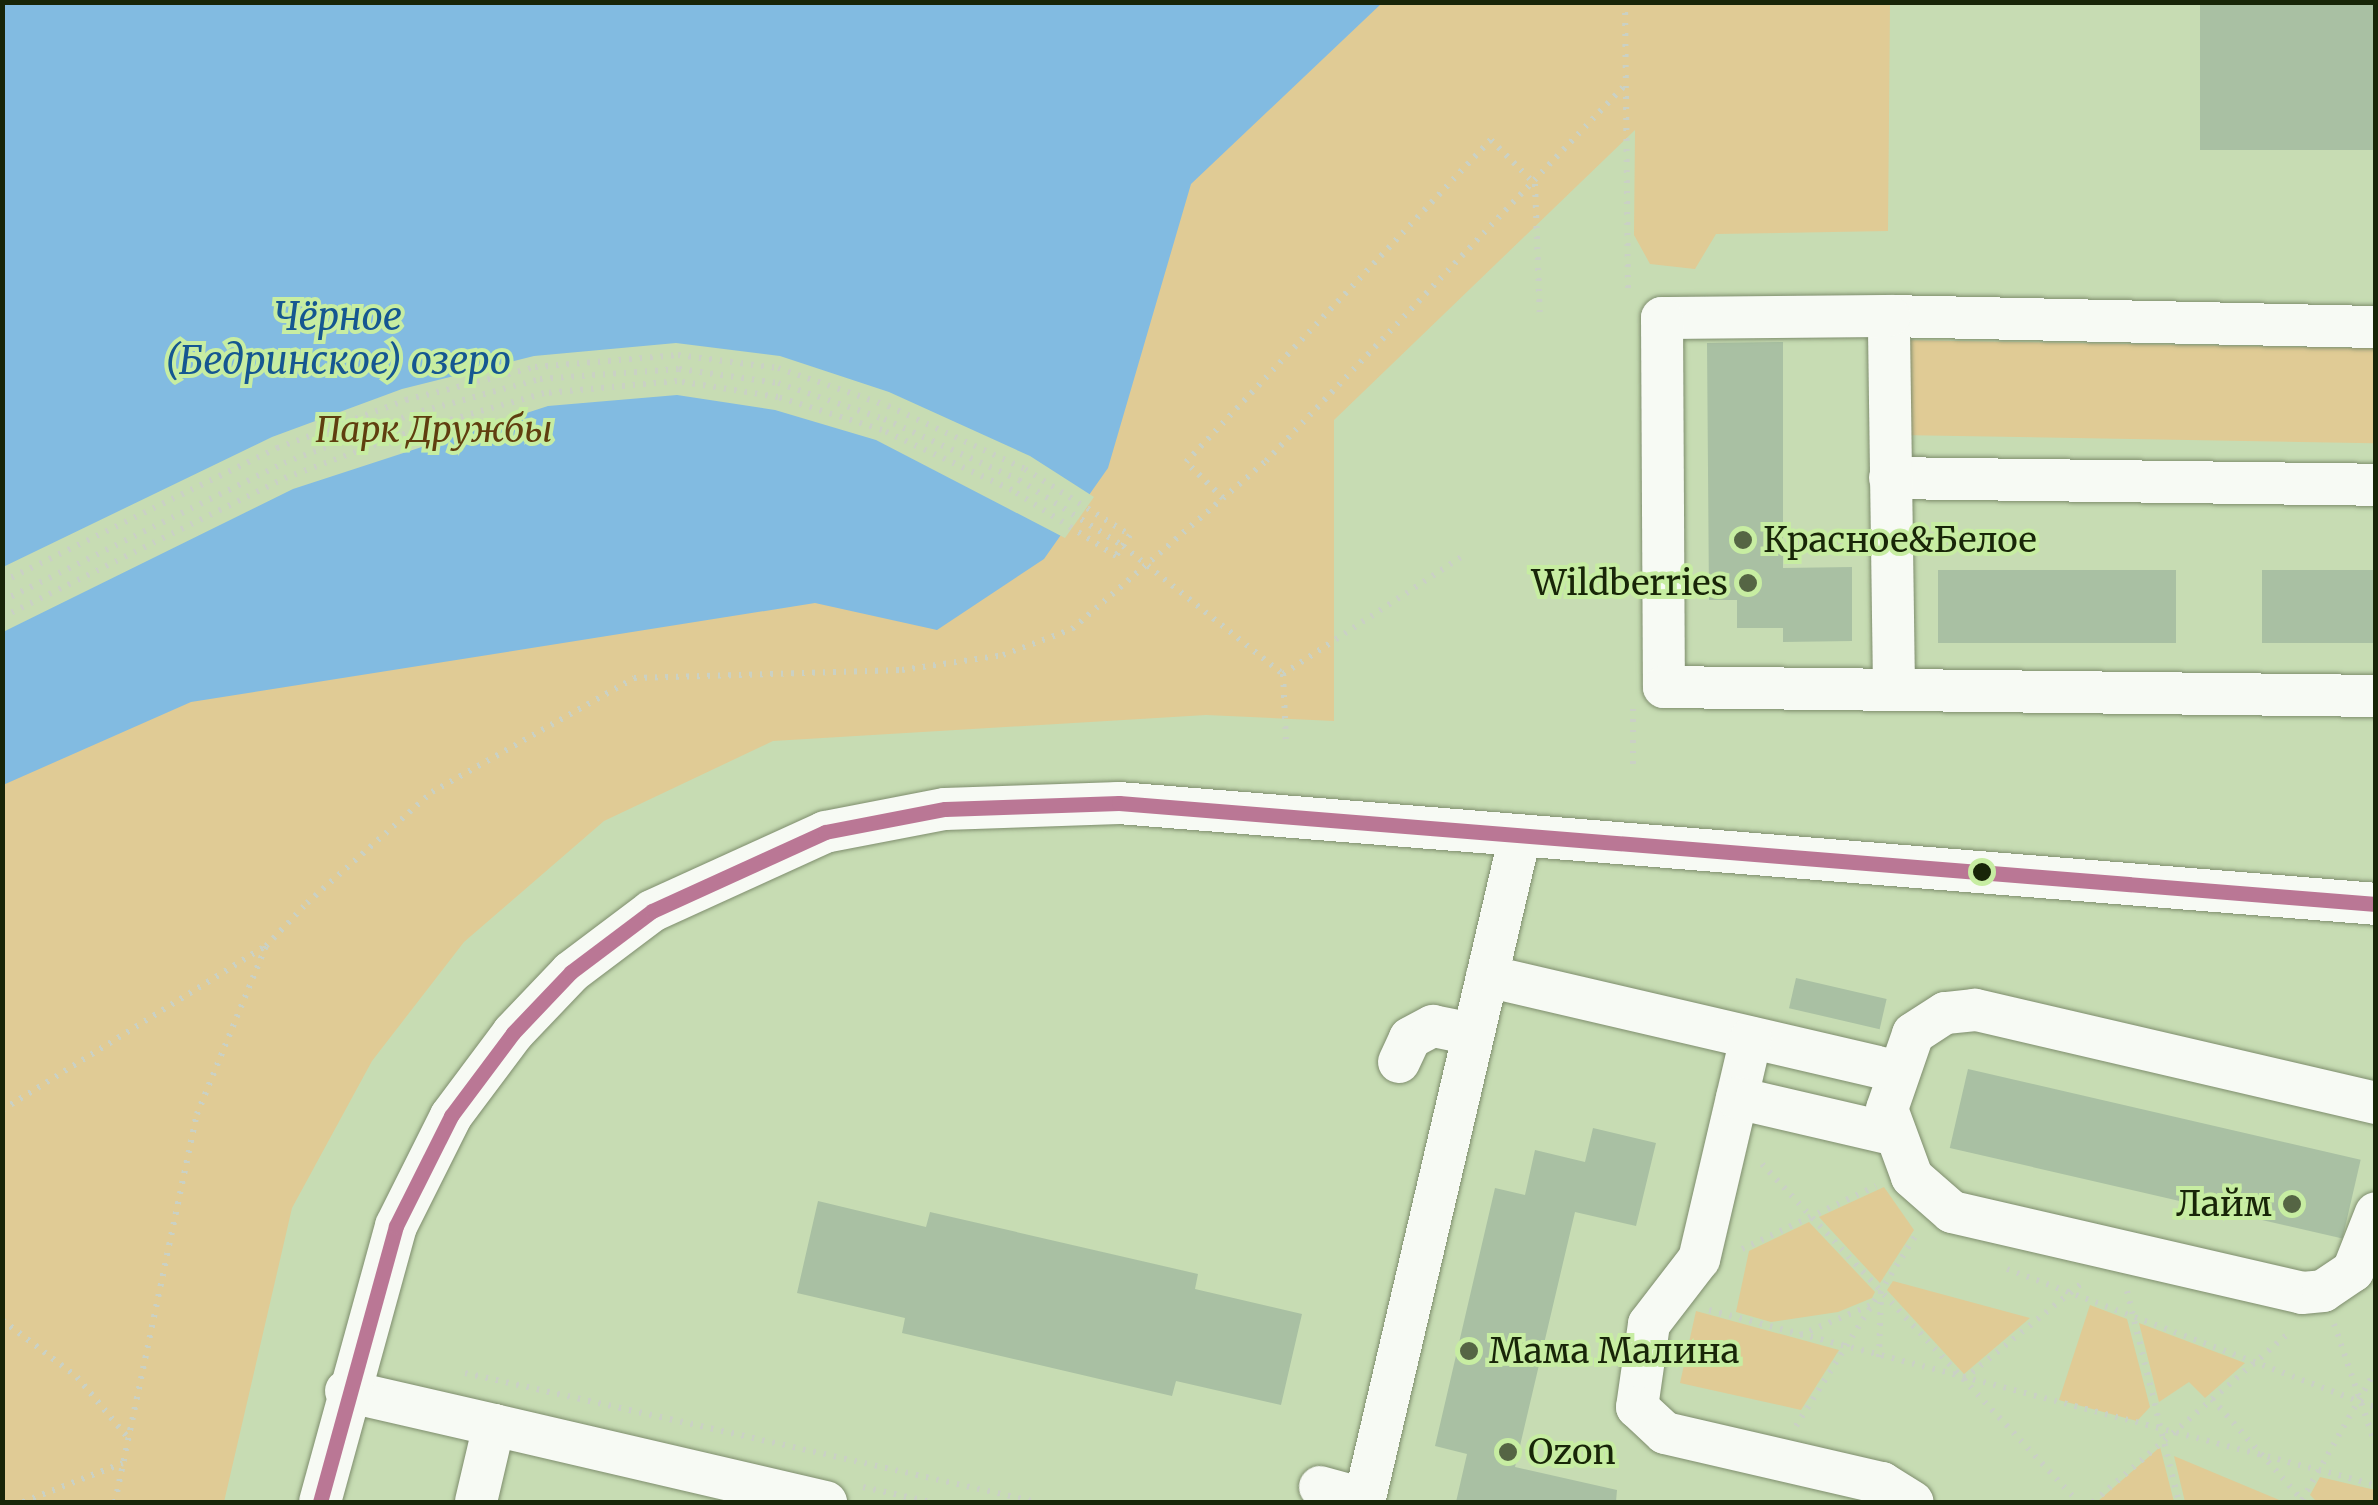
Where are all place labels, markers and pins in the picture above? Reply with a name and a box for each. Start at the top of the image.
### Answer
place label: Красное&Белое [1763,519,2037,561]
marker: Красное&Белое [1732,529,1754,551]
place label: Wildberries [1531,562,1728,604]
marker: Wildberries [1737,572,1759,594]
unlabelled marker [1972,862,1992,882]
place label: Лайм [2176,1183,2272,1225]
marker: Лайм [2281,1193,2303,1215]
place label: Мама Малина [1489,1330,1740,1372]
marker: Мама Малина [1458,1340,1480,1362]
place label: Ozon [1528,1431,1616,1473]
marker: Ozon [1497,1441,1519,1463]

